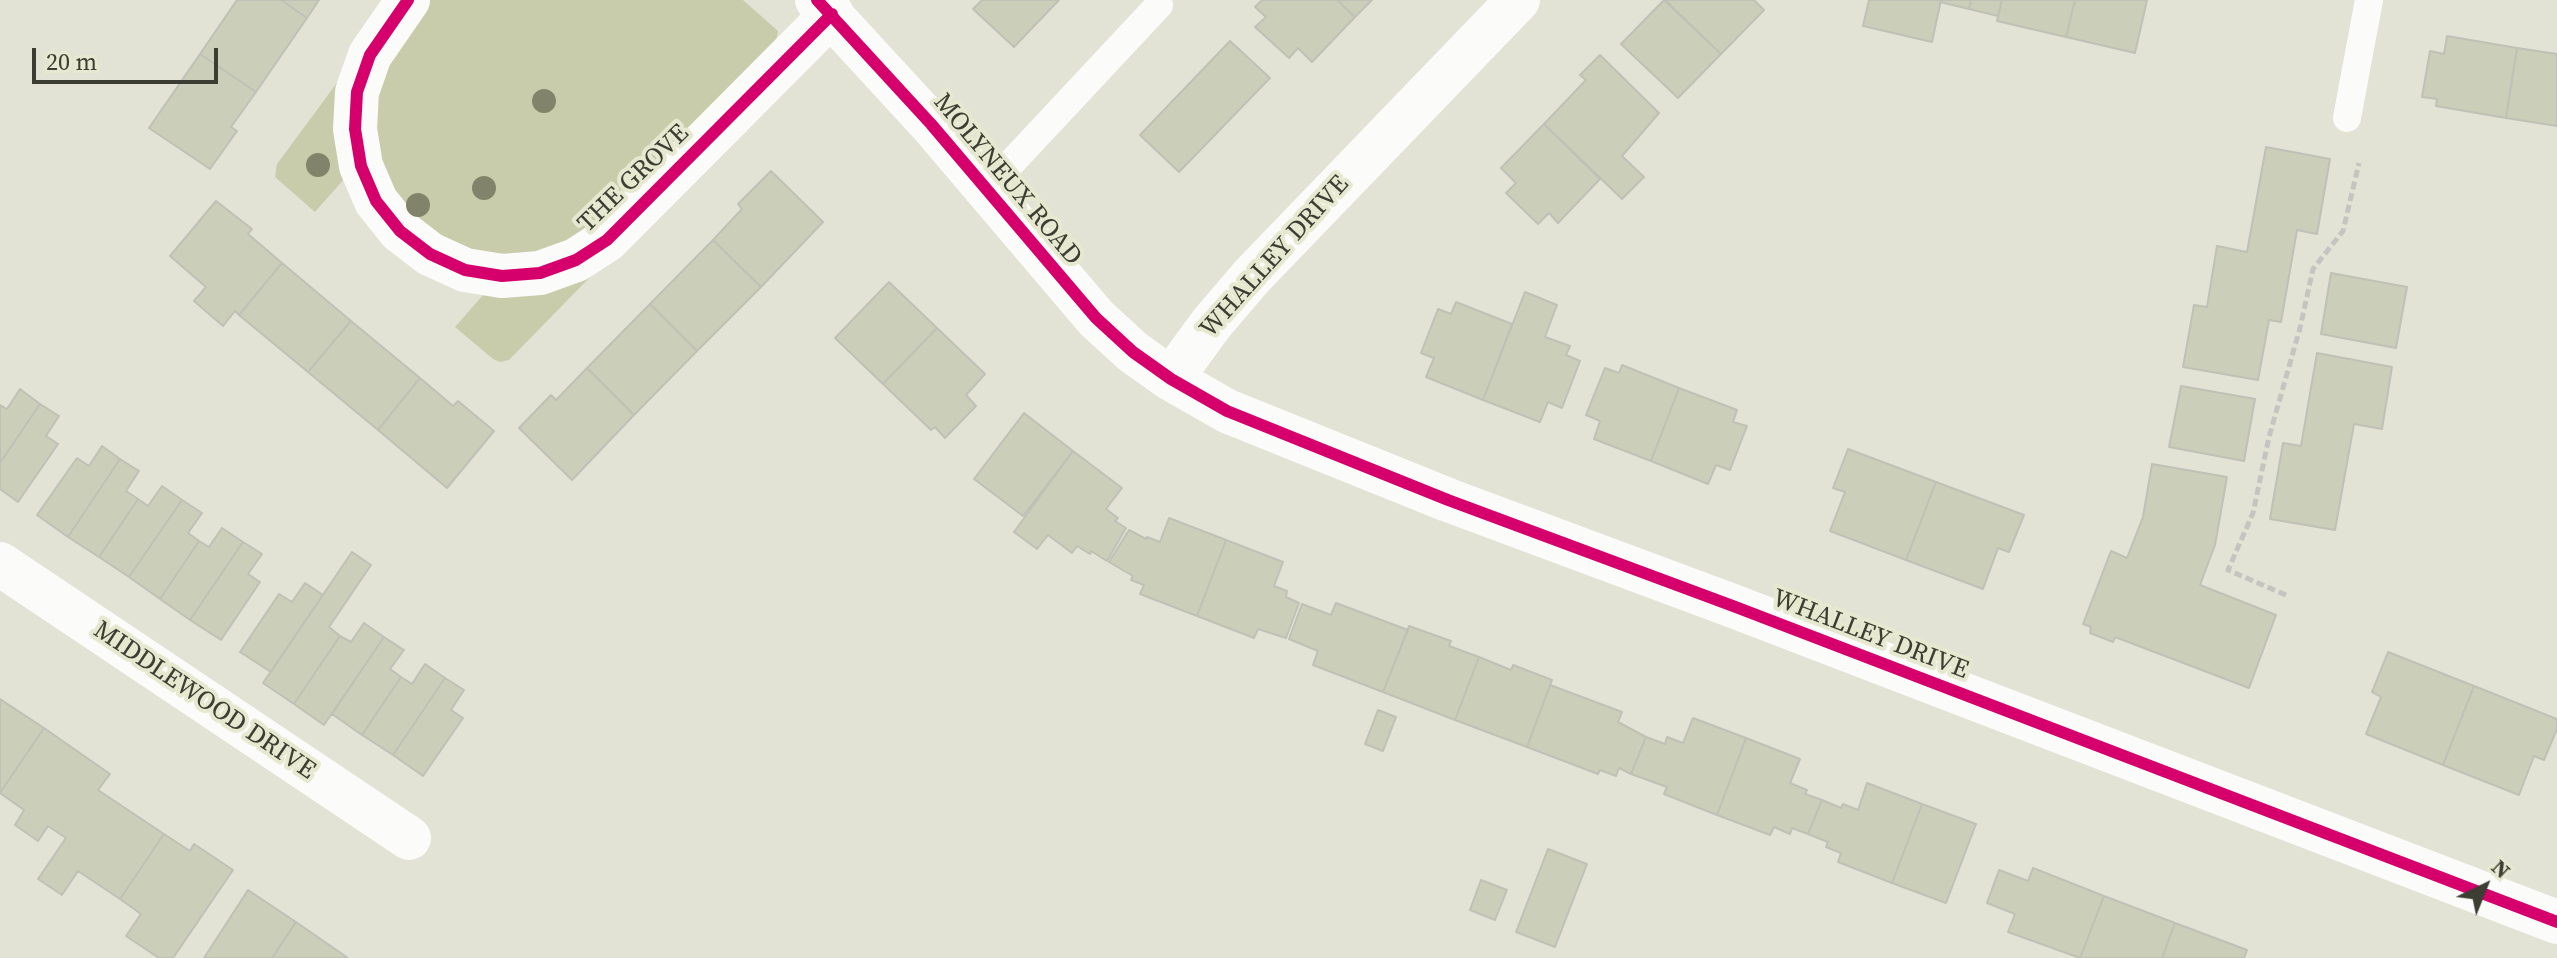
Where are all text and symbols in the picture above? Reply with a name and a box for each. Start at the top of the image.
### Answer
scale bar [36,32,222,82]
text: 20 m [46,45,97,78]
street label: MOLYNEUX ROAD [926,88,1088,272]
street label: THE GROVE [572,118,696,240]
street label: WHALLEY DRIVE [1194,169,1356,345]
street label: WHALLEY DRIVE [1767,583,1973,687]
street label: MIDDLEWOOD DRIVE [87,615,321,787]
north arrow [2445,846,2525,926]
text: N [2485,852,2517,885]

